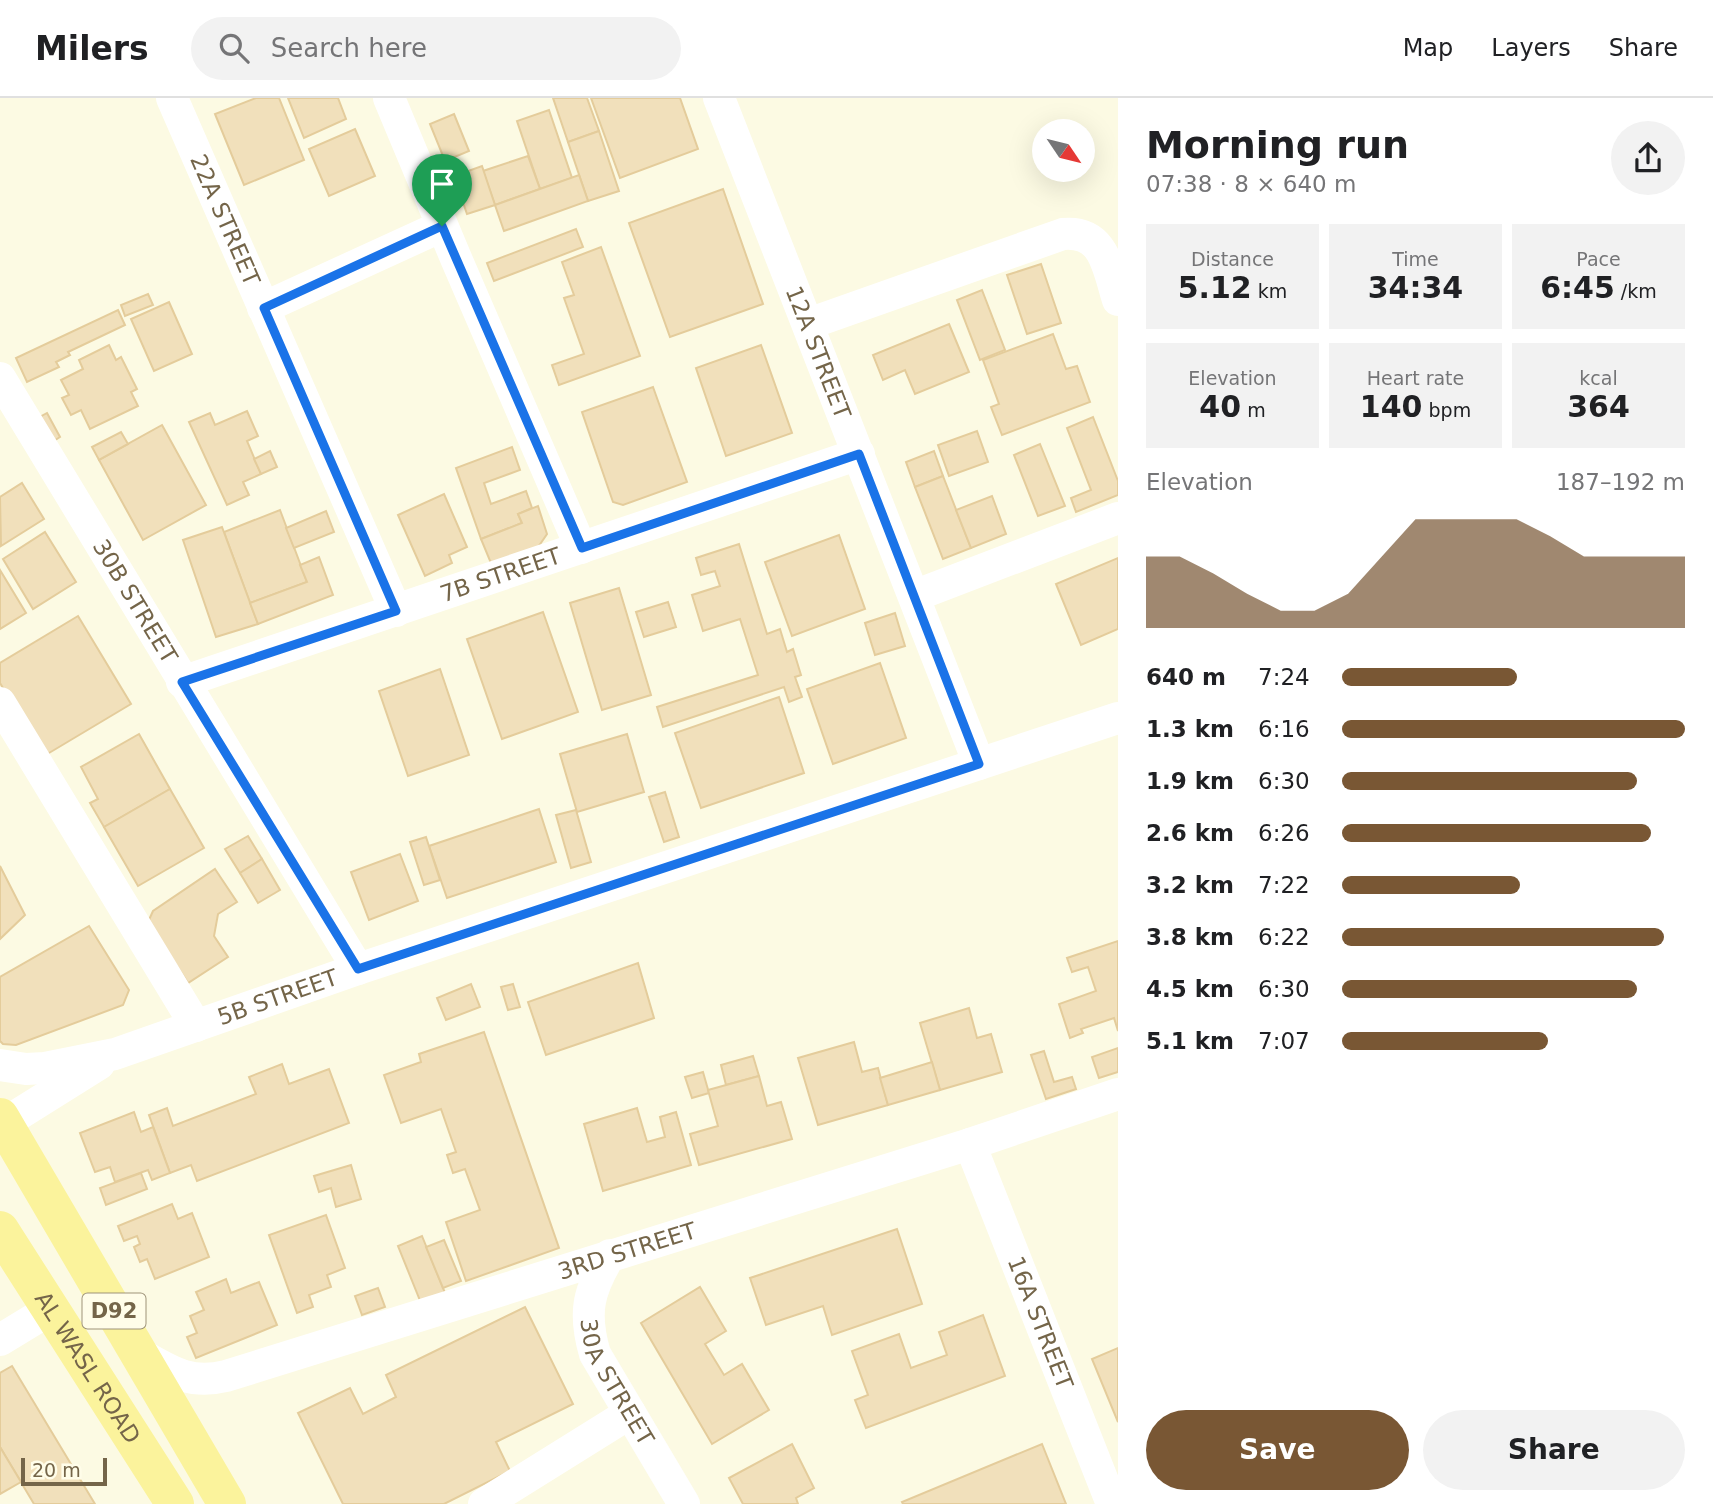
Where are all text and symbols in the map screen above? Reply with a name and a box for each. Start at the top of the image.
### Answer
search box [191,17,681,80]
text: Milers [35,29,149,68]
icon: search [215,29,253,67]
text: Search here [271,33,427,63]
text: Map [1403,34,1453,62]
text: Layers [1491,34,1571,62]
text: Share [1609,34,1678,62]
north arrow [1032,119,1096,182]
map controls [1032,119,1095,182]
button: share [1611,121,1685,195]
text: Morning run [1146,123,1409,167]
street label: 22A STREET [185,150,266,290]
pin [412,154,472,226]
icon: arrive [423,165,461,203]
text: 07:38 · 8 × 640 m [1146,171,1356,197]
text: Distance [1191,248,1274,270]
text: Time [1392,248,1439,270]
text: Pace [1576,248,1621,270]
text: 5.12 [1178,270,1252,305]
text: 34:34 [1368,270,1463,305]
text: 6:45 [1540,270,1615,305]
text: km [1252,280,1287,302]
text: /km [1615,280,1657,302]
street label: 12A STREET [781,282,856,423]
text: Elevation [1188,367,1277,389]
text: Heart rate [1367,367,1464,389]
text: kcal [1579,367,1618,389]
text: 40 [1199,389,1241,424]
text: 140 [1360,389,1422,424]
text: 364 [1567,389,1630,424]
text: m [1241,399,1266,421]
text: bpm [1422,399,1471,421]
text: Elevation [1146,469,1253,495]
text: 187–192 m [1556,469,1685,495]
street label: 30B STREET [88,535,183,669]
street label: 7B STREET [437,542,565,607]
text: 640 m [1146,664,1226,690]
text: 7:24 [1258,664,1310,690]
text: 1.3 km [1146,716,1234,742]
text: 6:16 [1258,716,1310,742]
text: 1.9 km [1146,768,1234,794]
text: 6:30 [1258,768,1310,794]
text: 2.6 km [1146,820,1234,846]
text: 6:26 [1258,820,1310,846]
text: 3.2 km [1146,872,1234,898]
text: 7:22 [1258,872,1310,898]
text: 3.8 km [1146,924,1234,950]
text: 6:22 [1258,924,1310,950]
street label: 5B STREET [214,964,342,1030]
text: 4.5 km [1146,976,1234,1002]
text: 6:30 [1258,976,1310,1002]
text: 5.1 km [1146,1028,1234,1054]
text: 7:07 [1258,1028,1310,1054]
street label: 3RD STREET [555,1217,700,1285]
street label: 16A STREET [1003,1253,1079,1393]
street label: AL WASL ROAD [30,1287,146,1448]
road number: D92 [82,1294,146,1328]
street label: 30A STREET [575,1317,660,1451]
button: Save [1146,1410,1409,1490]
button: Share [1423,1410,1685,1490]
scale bar [21,1455,107,1487]
text: 20 m [32,1459,81,1481]

